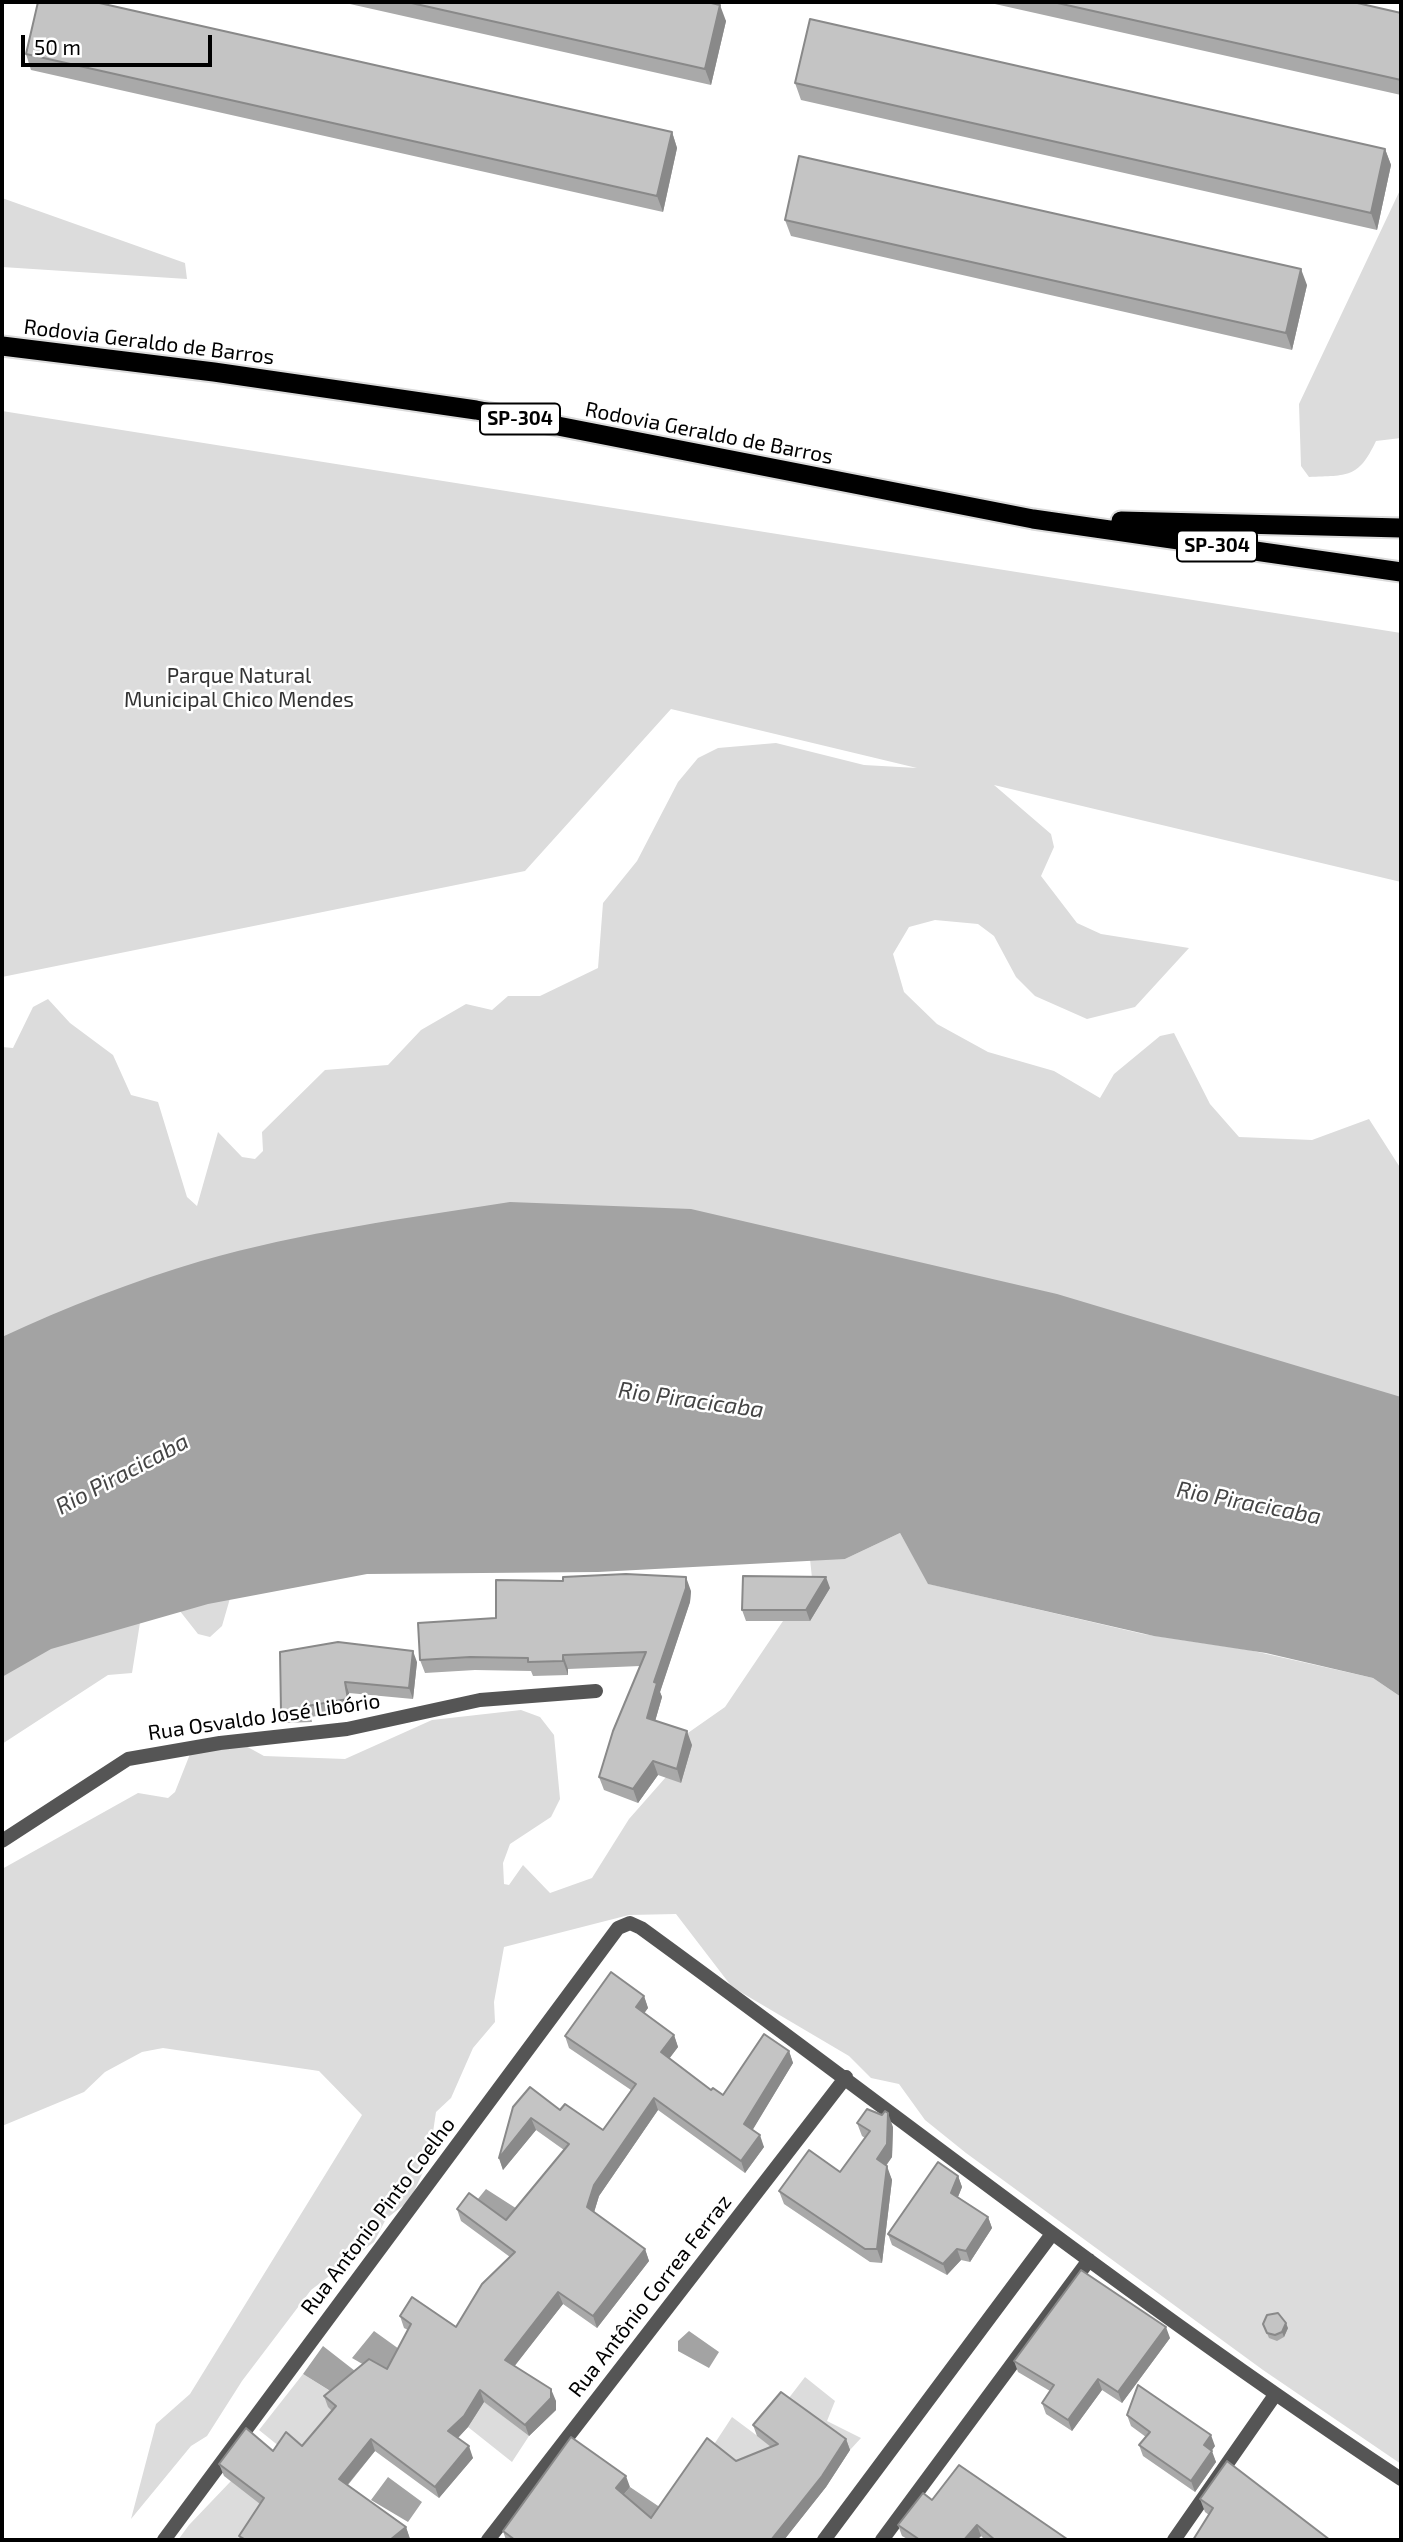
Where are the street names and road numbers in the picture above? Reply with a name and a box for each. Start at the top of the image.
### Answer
street label: Rodovia Geraldo de Barros [22,314,276,370]
street label: Rodovia Geraldo de Barros [583,397,835,469]
road number: SP-304 [480,404,560,434]
road number: SP-304 [1177,530,1257,562]
street label: Rua Osvaldo José Libório [146,1688,382,1746]
street label: Rua Antonio Pinto Coelho [296,2112,460,2320]
street label: Rua Antônio Correa Ferraz [563,2190,737,2402]

